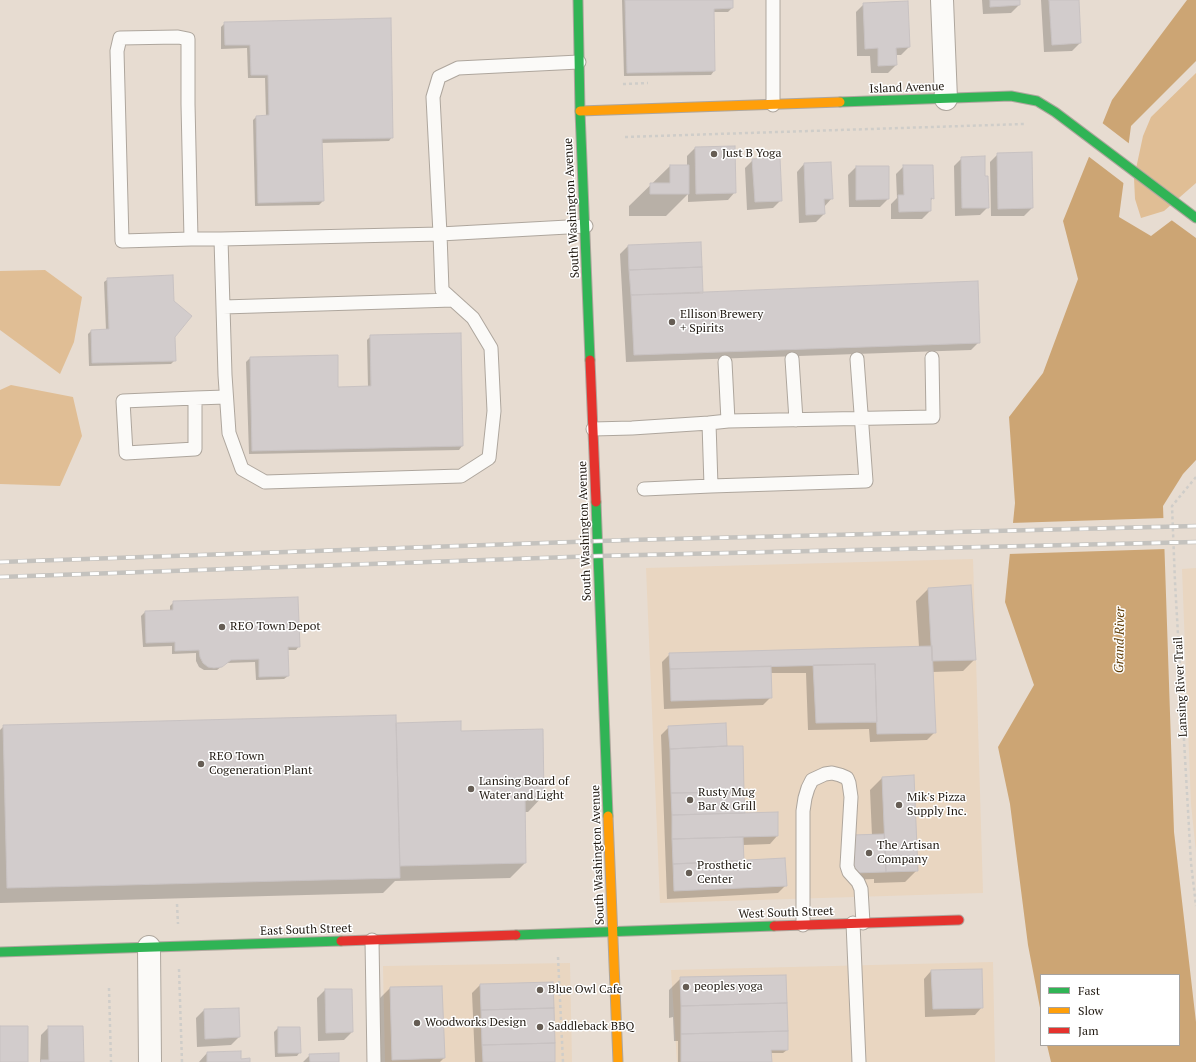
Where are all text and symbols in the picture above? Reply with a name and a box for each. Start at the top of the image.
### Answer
street label: Island Avenue [869,79,945,97]
street label: South Washington Avenue [561,137,583,279]
place label: Just B Yoga [722,147,781,161]
marker: Just B Yoga [709,149,719,159]
place label: Ellison Brewery + Spirits [680,308,763,336]
marker: Ellison Brewery + Spirits [667,317,677,327]
street label: South Washington Avenue [575,461,595,601]
water label: Grand River [1112,607,1128,673]
place label: REO Town Depot [230,620,321,634]
marker: REO Town Depot [217,622,227,632]
street label: Lansing River Trail [1171,636,1191,738]
place label: REO Town Cogeneration Plant [209,750,312,778]
marker: REO Town Cogeneration Plant [196,759,206,769]
place label: Lansing Board of Water and Light [479,775,569,803]
marker: Lansing Board of Water and Light [466,784,476,794]
street label: South Washington Avenue [588,785,608,925]
place label: Rusty Mug Bar & Grill [698,786,756,814]
place label: Mik's Pizza Supply Inc. [907,791,967,819]
marker: Rusty Mug Bar & Grill [685,795,695,805]
marker: Mik's Pizza Supply Inc. [894,800,904,810]
place label: The Artisan Company [877,839,940,867]
marker: The Artisan Company [864,848,874,858]
place label: Prosthetic Center [697,859,752,887]
marker: Prosthetic Center [684,868,694,878]
street label: West South Street [738,904,834,922]
street label: East South Street [260,921,352,939]
legend [1040,974,1180,1046]
place label: peoples yoga [694,980,763,994]
marker: peoples yoga [681,982,691,992]
place label: Blue Owl Cafe [548,983,623,997]
text: Fast [1078,983,1100,998]
marker: Blue Owl Cafe [535,985,545,995]
text: Slow [1078,1003,1103,1018]
place label: Woodworks Design [425,1016,526,1030]
marker: Woodworks Design [412,1018,422,1028]
place label: Saddleback BBQ [548,1020,634,1034]
marker: Saddleback BBQ [535,1022,545,1032]
text: Jam [1078,1023,1099,1038]

